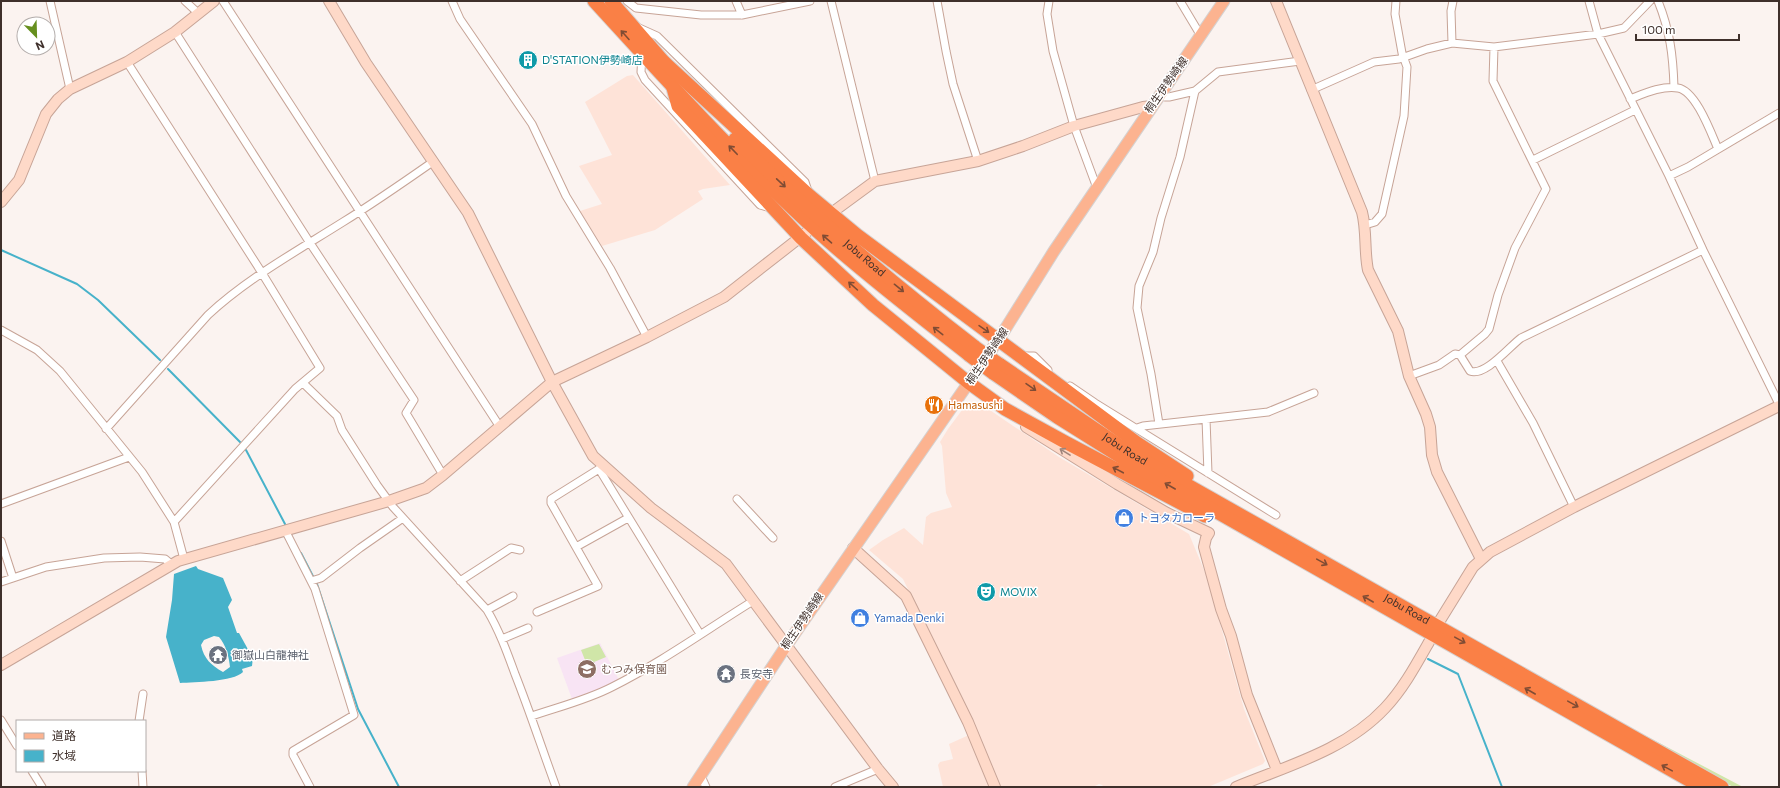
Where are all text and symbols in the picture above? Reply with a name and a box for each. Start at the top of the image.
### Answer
north arrow [16,16,56,56]
scale bar [1636,16,1739,42]
text: 100 m [1642,22,1676,36]
one-way arrow [620,30,629,40]
text: N [34,38,46,53]
building icon: D'STATION伊勢崎店 [517,49,539,71]
place label: D'STATION伊勢崎店 [542,53,643,66]
street label: 桐生伊勢崎線 [1141,54,1190,115]
one-way arrow [728,145,738,155]
one-way arrow [775,178,786,187]
one-way arrow [822,235,833,244]
street label: Jobu Road [841,236,888,279]
one-way arrow [848,282,858,291]
one-way arrow [893,283,904,292]
street label: 桐生伊勢崎線 [963,325,1010,387]
one-way arrow [978,325,989,333]
one-way arrow [933,327,944,335]
one-way arrow [1025,383,1036,391]
restaurant icon: Hamasushi [923,394,945,416]
place label: Hamasushi [948,398,1003,411]
street label: Jobu Road [1100,429,1150,467]
one-way arrow [1060,448,1071,456]
one-way arrow [1112,466,1124,473]
one-way arrow [1164,482,1176,490]
shop icon: トヨタカローラ [1113,507,1135,529]
place label: トヨタカローラ [1138,511,1215,524]
one-way arrow [1316,558,1328,566]
theatre icon: MOVIX [975,581,997,603]
place label: MOVIX [1000,585,1038,598]
street label: 桐生伊勢崎線 [778,590,825,652]
street label: Jobu Road [1381,590,1432,627]
one-way arrow [1362,595,1374,602]
shop icon: Yamada Denki [849,607,871,629]
place label: Yamada Denki [874,611,945,624]
one-way arrow [1454,636,1466,644]
temple icon: 御嶽山白龍神社 [207,644,229,666]
place label: 御嶽山白龍神社 [231,648,309,661]
school or university icon: むつみ保育園 [576,658,598,680]
place label: むつみ保育園 [601,662,667,675]
temple icon: 長安寺 [715,663,737,685]
place label: 長安寺 [740,667,773,680]
one-way arrow [1524,686,1536,694]
one-way arrow [1567,700,1579,708]
legend [16,720,146,772]
text: 道路 [52,728,76,742]
text: 水域 [52,748,76,762]
one-way arrow [1661,764,1673,771]

